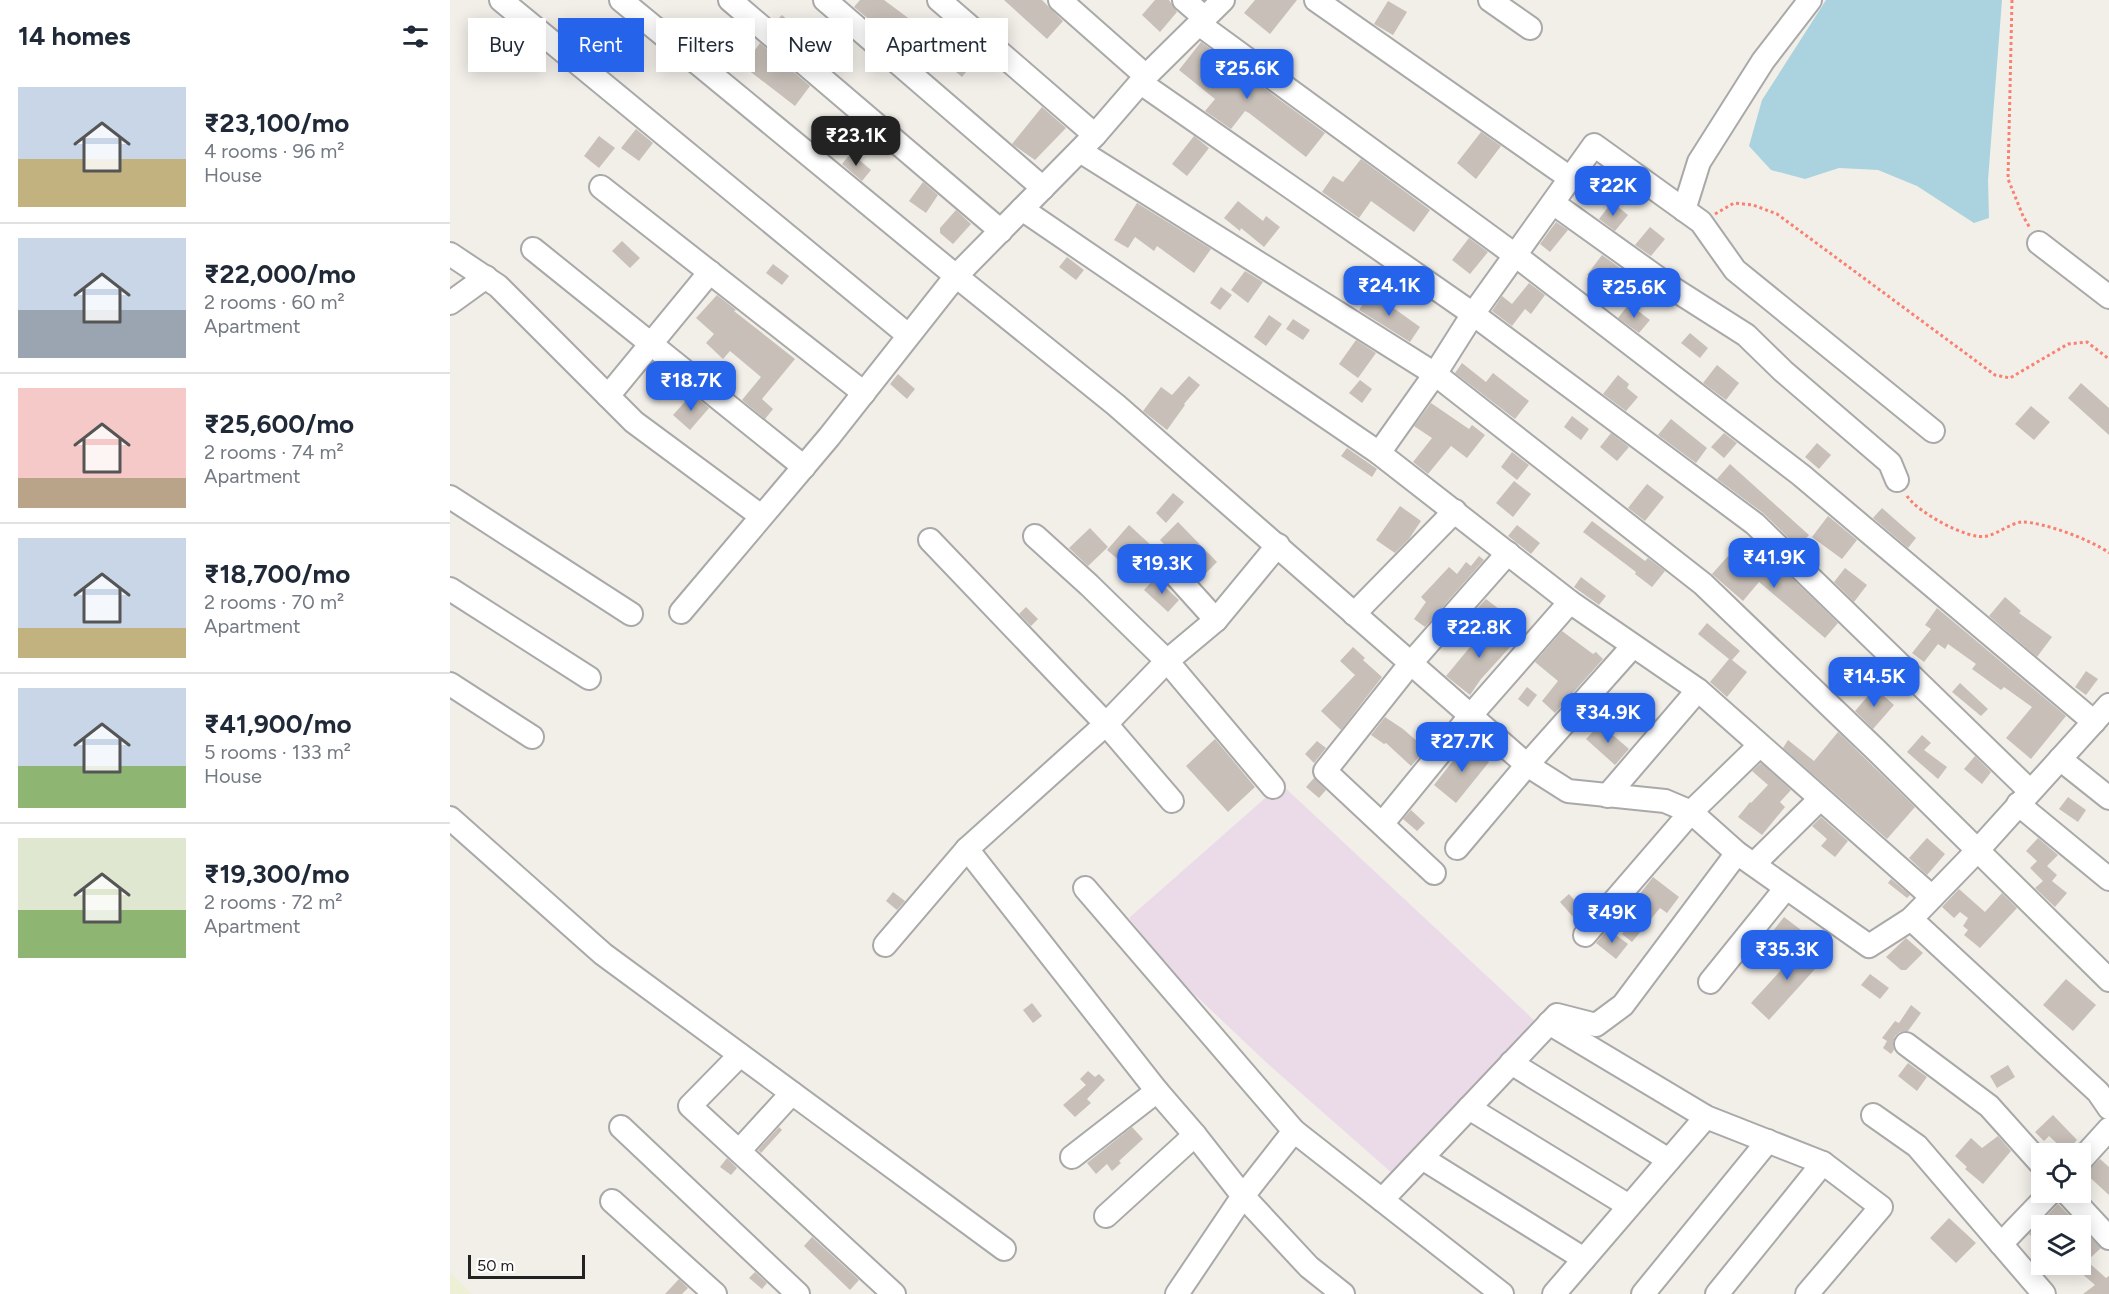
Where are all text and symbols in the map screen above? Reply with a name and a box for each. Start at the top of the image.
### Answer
chip: Buy [468,18,546,72]
chip: Rent [558,18,644,72]
chip: Filters [656,18,755,72]
chip: New [767,18,853,72]
chip: Apartment [865,18,1008,72]
text: 14 homes [18,20,131,52]
icon: filters [399,20,432,53]
pin: ₹25.6K [1198,49,1296,100]
text: ₹25.6K [1214,56,1280,80]
text: ₹23,100/mo [204,107,349,139]
icon: home [66,111,138,183]
pin: ₹23.1K [807,116,905,167]
text: ₹23.1K [825,123,887,147]
text: 4 rooms · 96 m² [204,139,344,163]
text: House [204,163,262,187]
pin: ₹22K [1577,166,1649,217]
text: ₹22K [1589,173,1637,197]
text: ₹22,000/mo [204,258,356,290]
icon: home [66,262,138,334]
pin: ₹24.1K [1340,266,1438,317]
pin: ₹25.6K [1585,268,1683,319]
text: ₹24.1K [1358,273,1420,297]
text: ₹25.6K [1601,275,1667,299]
text: 2 rooms · 60 m² [204,290,345,314]
text: Apartment [204,314,301,338]
pin: ₹18.7K [642,361,740,412]
text: ₹18.7K [660,368,722,392]
text: ₹25,600/mo [204,408,354,440]
icon: home [66,412,138,484]
text: 2 rooms · 74 m² [204,440,344,464]
text: Apartment [204,464,301,488]
pin: ₹41.9K [1725,538,1823,589]
pin: ₹19.3K [1113,544,1211,595]
text: ₹41.9K [1743,545,1805,569]
text: ₹19.3K [1131,551,1193,575]
text: ₹18,700/mo [204,558,350,590]
icon: home [66,562,138,634]
text: 2 rooms · 70 m² [204,590,344,614]
pin: ₹22.8K [1430,608,1528,659]
text: Apartment [204,614,301,638]
text: ₹22.8K [1446,615,1512,639]
pin: ₹14.5K [1825,657,1923,708]
text: ₹14.5K [1843,664,1906,688]
pin: ₹34.9K [1559,693,1657,744]
text: ₹34.9K [1575,700,1641,724]
text: ₹41,900/mo [204,708,352,740]
icon: home [66,712,138,784]
pin: ₹27.7K [1413,722,1511,773]
text: ₹27.7K [1430,729,1494,753]
text: 5 rooms · 133 m² [204,740,351,764]
text: House [204,764,262,788]
text: ₹19,300/mo [204,858,350,890]
icon: home [66,862,138,934]
text: 2 rooms · 72 m² [204,890,342,914]
pin: ₹49K [1576,893,1648,944]
text: ₹49K [1587,900,1637,924]
text: Apartment [204,914,301,938]
pin: ₹35.3K [1738,930,1836,981]
text: ₹35.3K [1755,937,1819,961]
map controls [2031,1143,2091,1275]
button: locate [2031,1143,2091,1203]
button: layers [2031,1215,2091,1275]
scale bar [468,1252,585,1280]
text: 50 m [477,1256,514,1275]

